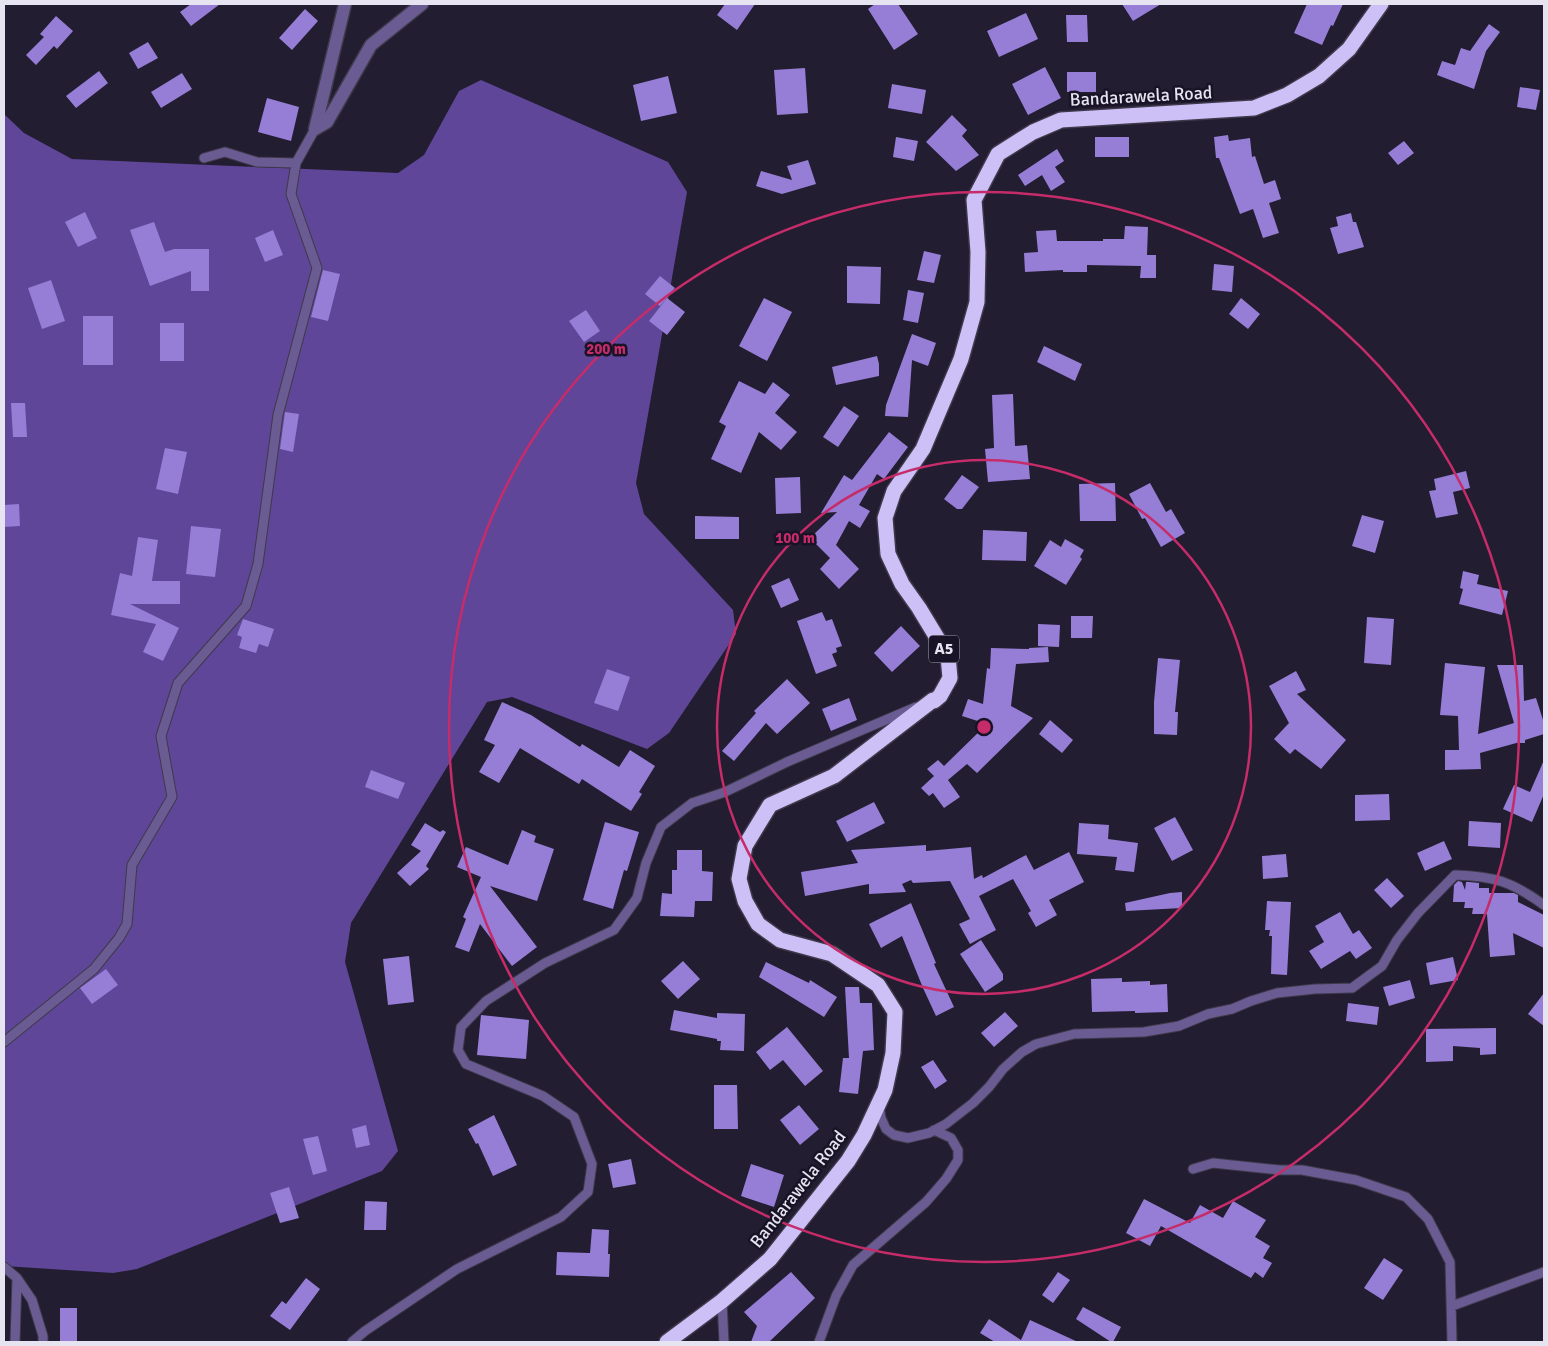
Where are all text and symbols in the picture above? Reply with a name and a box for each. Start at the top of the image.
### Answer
street label: Bandarawela Road [1069,81,1213,111]
text: 200 m [586,340,626,358]
text: 100 m [775,529,815,547]
road number: A5 [929,636,959,662]
centre of rings [975,718,993,736]
street label: Bandarawela Road [745,1126,851,1252]

